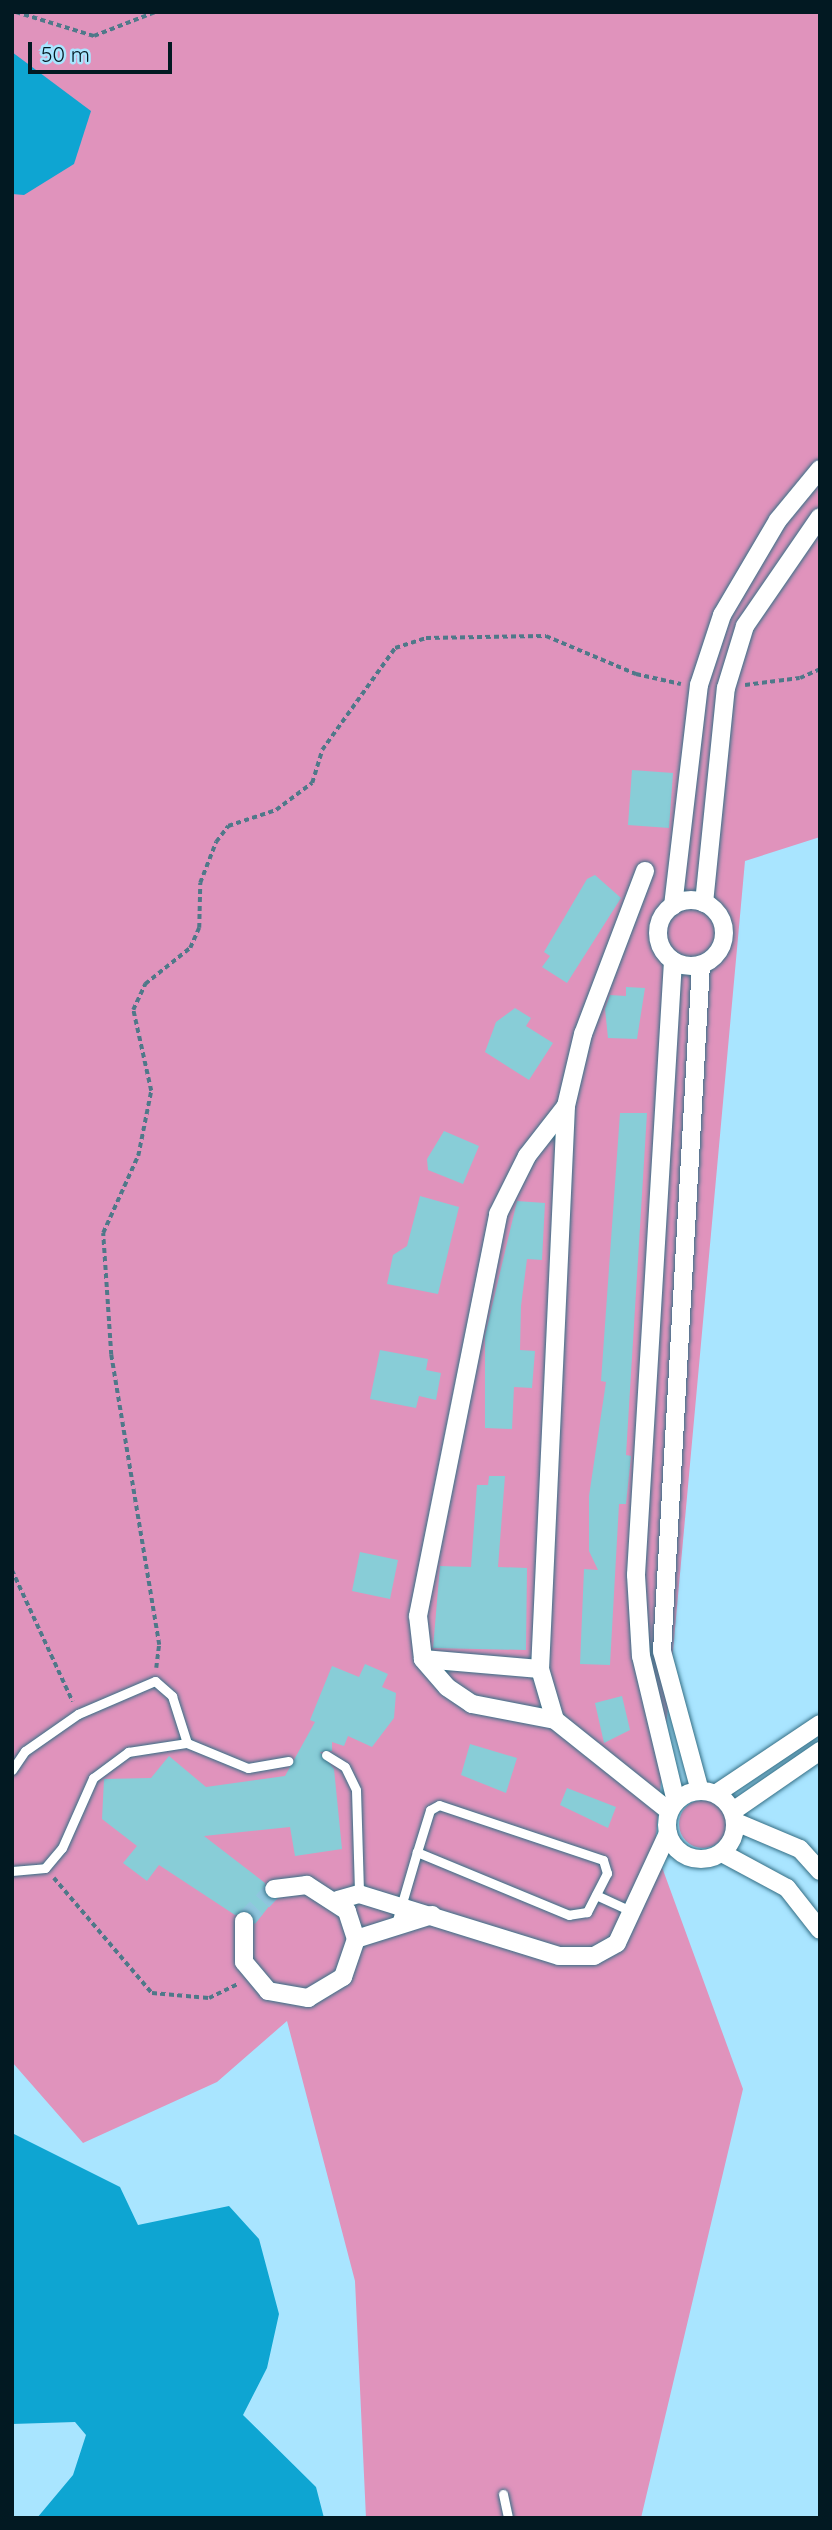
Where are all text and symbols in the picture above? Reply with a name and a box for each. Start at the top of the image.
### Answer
scale bar [32,28,175,72]
text: 50 m [41,41,90,67]

